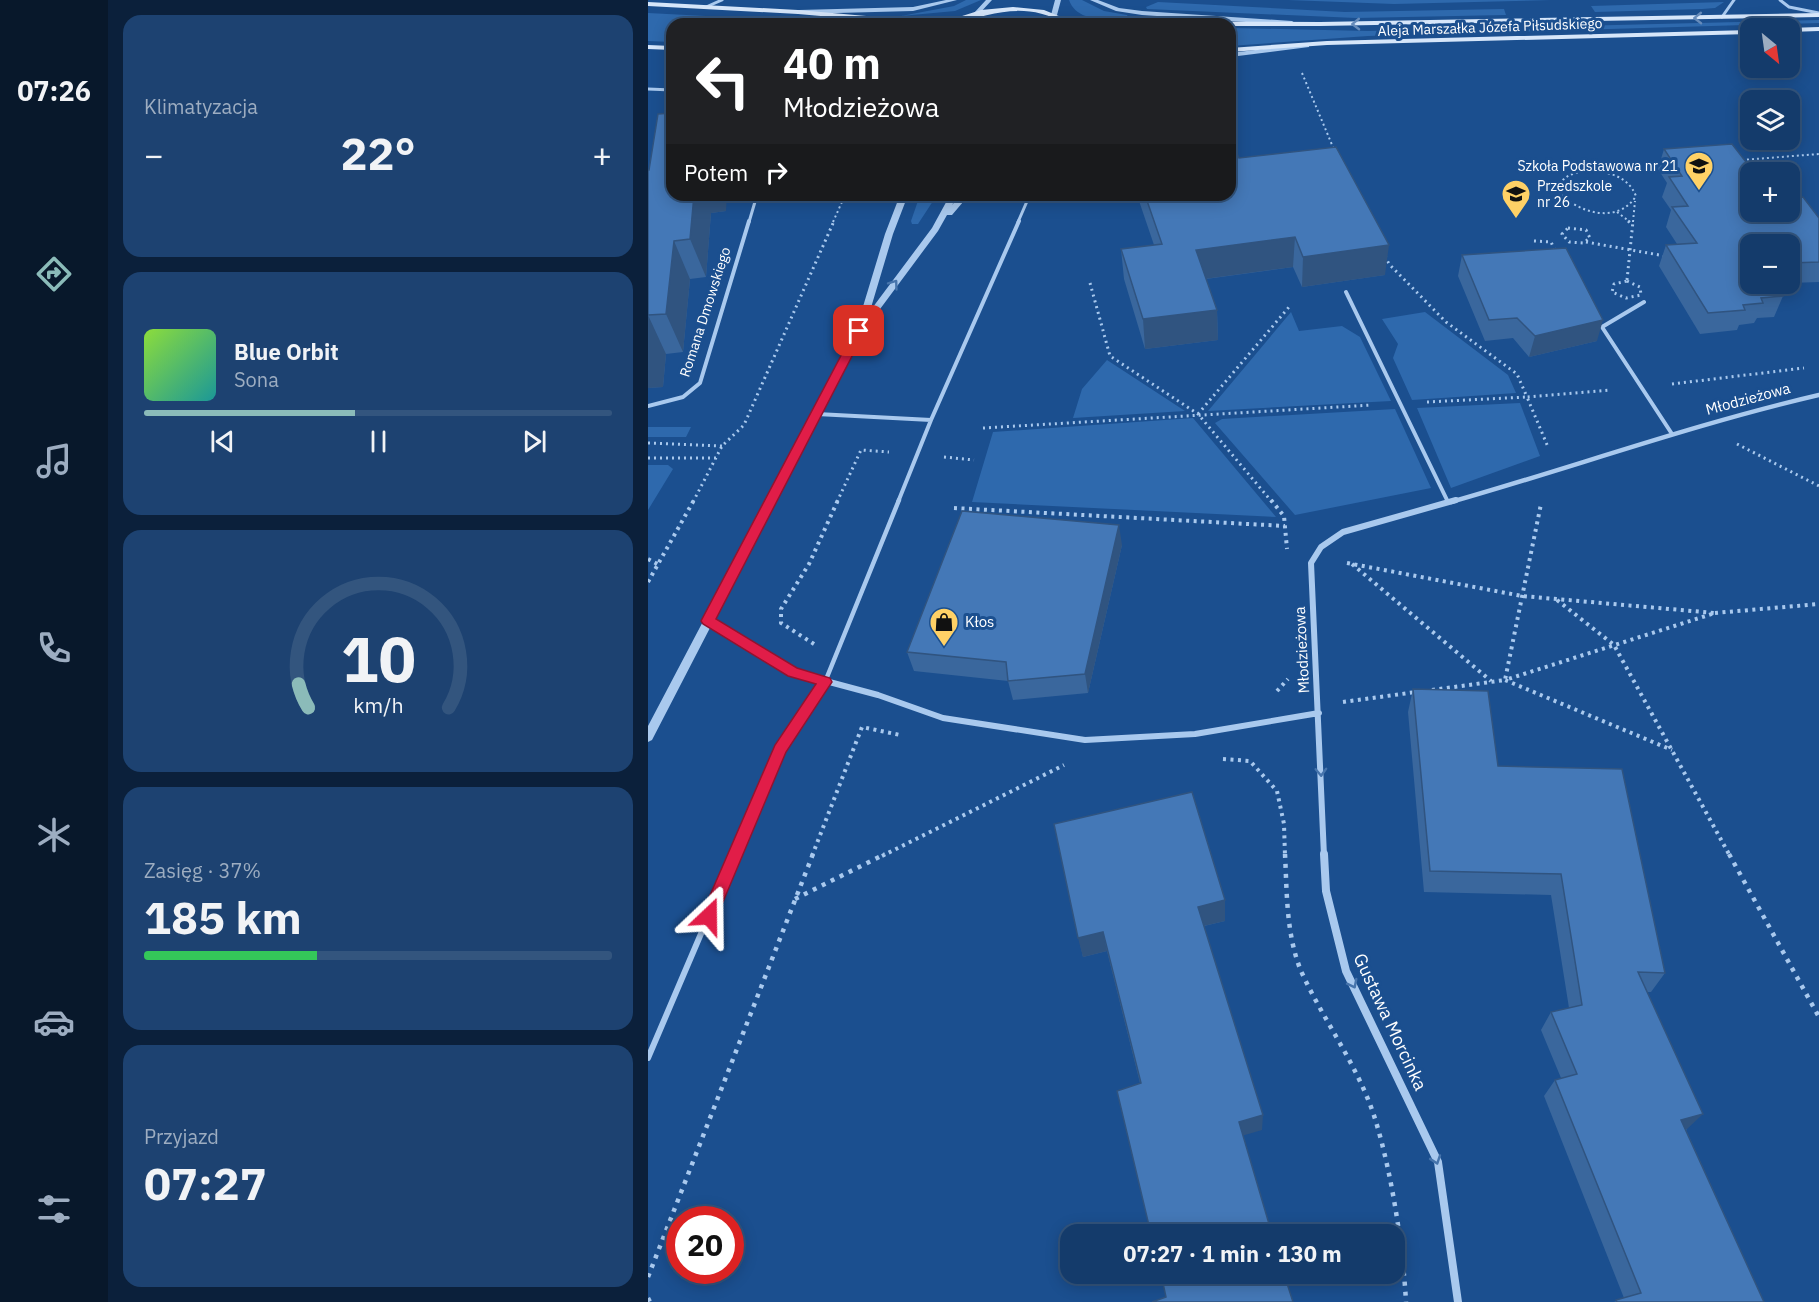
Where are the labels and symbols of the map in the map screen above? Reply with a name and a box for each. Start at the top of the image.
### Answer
one-way arrow [1693,12,1702,24]
street label: Aleja Marszałka Józefa Piłsudskiego [1377,14,1603,40]
one-way arrow [1351,18,1360,30]
north arrow [1740,18,1800,78]
school or university icon: Szkoła Podstawowa nr 21 [1683,150,1715,192]
place label: Szkoła Podstawowa nr 21 [1517,157,1678,175]
place label: Przedszkole nr 26 [1537,177,1613,211]
school or university icon: Przedszkole nr 26 [1500,178,1532,220]
street label: Romana Dmowskiego [675,245,735,379]
one-way arrow [887,280,898,291]
pin [833,305,884,356]
street label: Młodzieżowa [1703,378,1792,419]
shop icon: Kłos [928,606,960,648]
street label: Młodzieżowa [1290,606,1313,694]
place label: Kłos [965,612,994,631]
one-way arrow [1315,767,1328,776]
position arrow [677,884,741,948]
street label: Gustawa Morcinka [1349,950,1432,1094]
one-way arrow [1345,977,1357,988]
one-way arrow [1428,1154,1441,1165]
speed limit sign: 20 [666,1206,744,1284]

